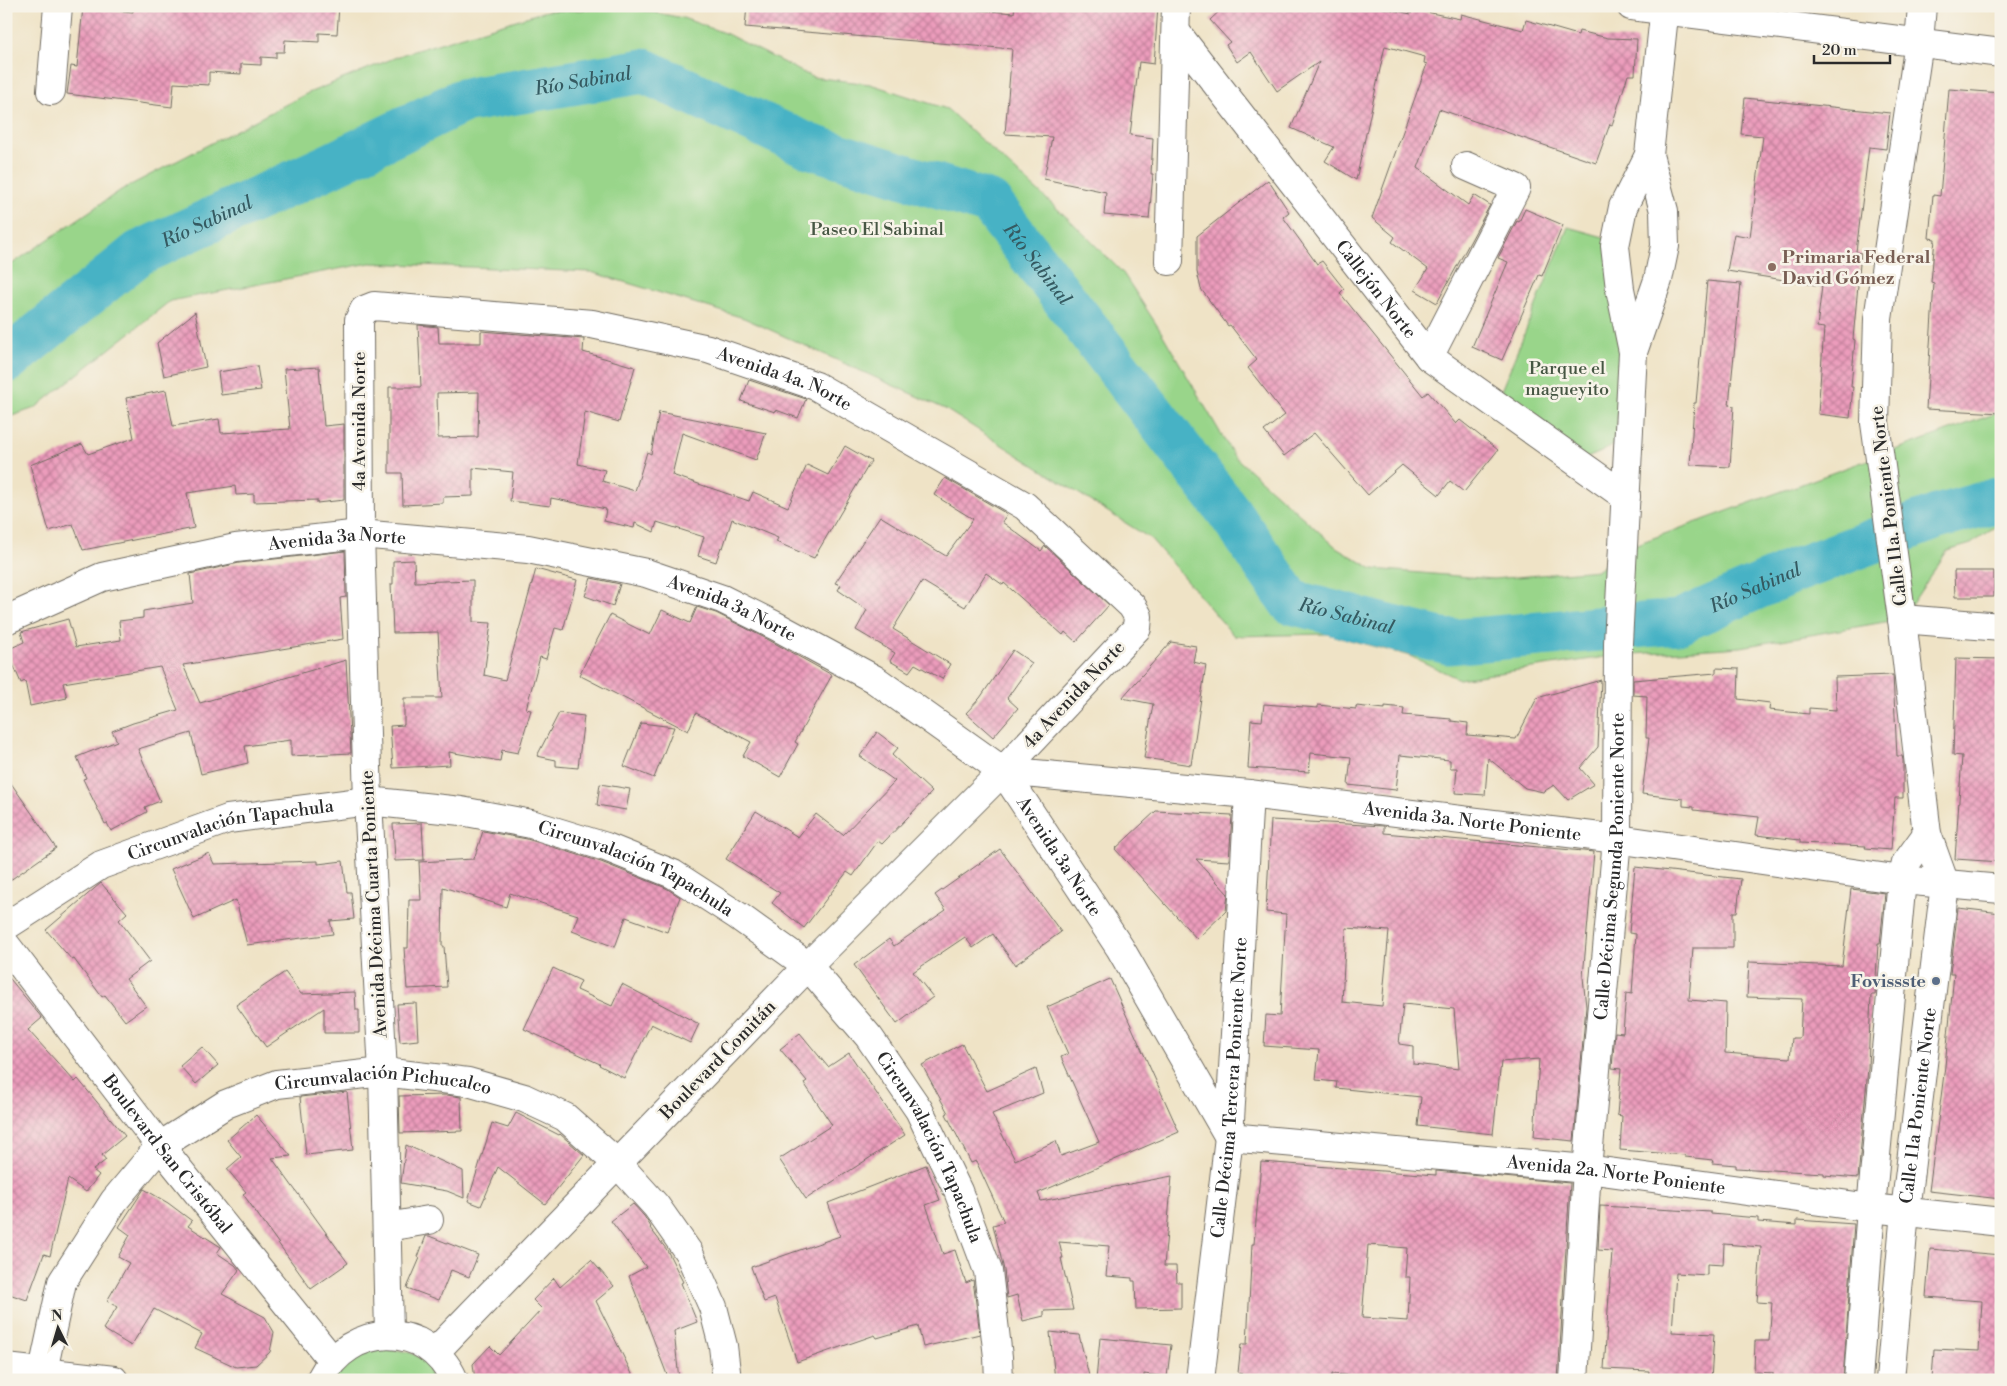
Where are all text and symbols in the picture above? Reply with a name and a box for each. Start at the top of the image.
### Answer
scale bar [1814,32,1891,64]
text: 20 m [1822,41,1857,60]
water label: Río Sabinal [532,61,633,101]
water label: Río Sabinal [157,191,256,254]
water label: Río Sabinal [997,217,1077,310]
park label: Paseo El Sabinal [810,218,944,241]
street label: Callejón Norte [1331,235,1422,343]
place label: Primaria Federal David Gómez [1782,246,1930,290]
marker: Primaria Federal David Gómez [1766,261,1778,273]
street label: Avenida 4a. Norte [713,341,856,416]
street label: 4a Avenida Norte [348,351,371,491]
park label: Parque el magueyito [1525,357,1609,401]
street label: Calle 11a. Poniente Norte [1865,405,1913,607]
street label: Avenida 3a Norte [266,522,407,556]
water label: Río Sabinal [1705,557,1804,619]
street label: Avenida 3a Norte [664,569,800,646]
water label: Río Sabinal [1295,592,1397,640]
street label: 4a Avenida Norte [1018,636,1130,754]
street label: Calle Décima Segunda Poniente Norte [1589,713,1629,1021]
street label: Avenida Décima Cuarta Poniente [355,770,393,1039]
street label: Avenida 3a Norte [1011,791,1107,921]
street label: Circunvalación Tapachula [124,794,336,866]
street label: Avenida 3a. Norte Poniente [1361,796,1583,846]
street label: Circunvalación Tapachula [535,815,739,922]
street label: Calle Décima Tercera Poniente Norte [1206,936,1252,1239]
place label: Fovissste [1850,970,1926,993]
marker: Fovissste [1930,975,1942,987]
street label: Boulevard Comitán [654,995,781,1125]
street label: Calle 11a Poniente Norte [1895,1006,1941,1205]
street label: Circunvalación Tapachula [871,1047,988,1247]
street label: Circunvalación Pichucalco [273,1060,494,1100]
street label: Boulevard San Cristóbal [97,1069,238,1239]
street label: Avenida 2a. Norte Poniente [1505,1150,1727,1199]
north arrow [32,1304,82,1354]
text: N [51,1307,63,1325]

